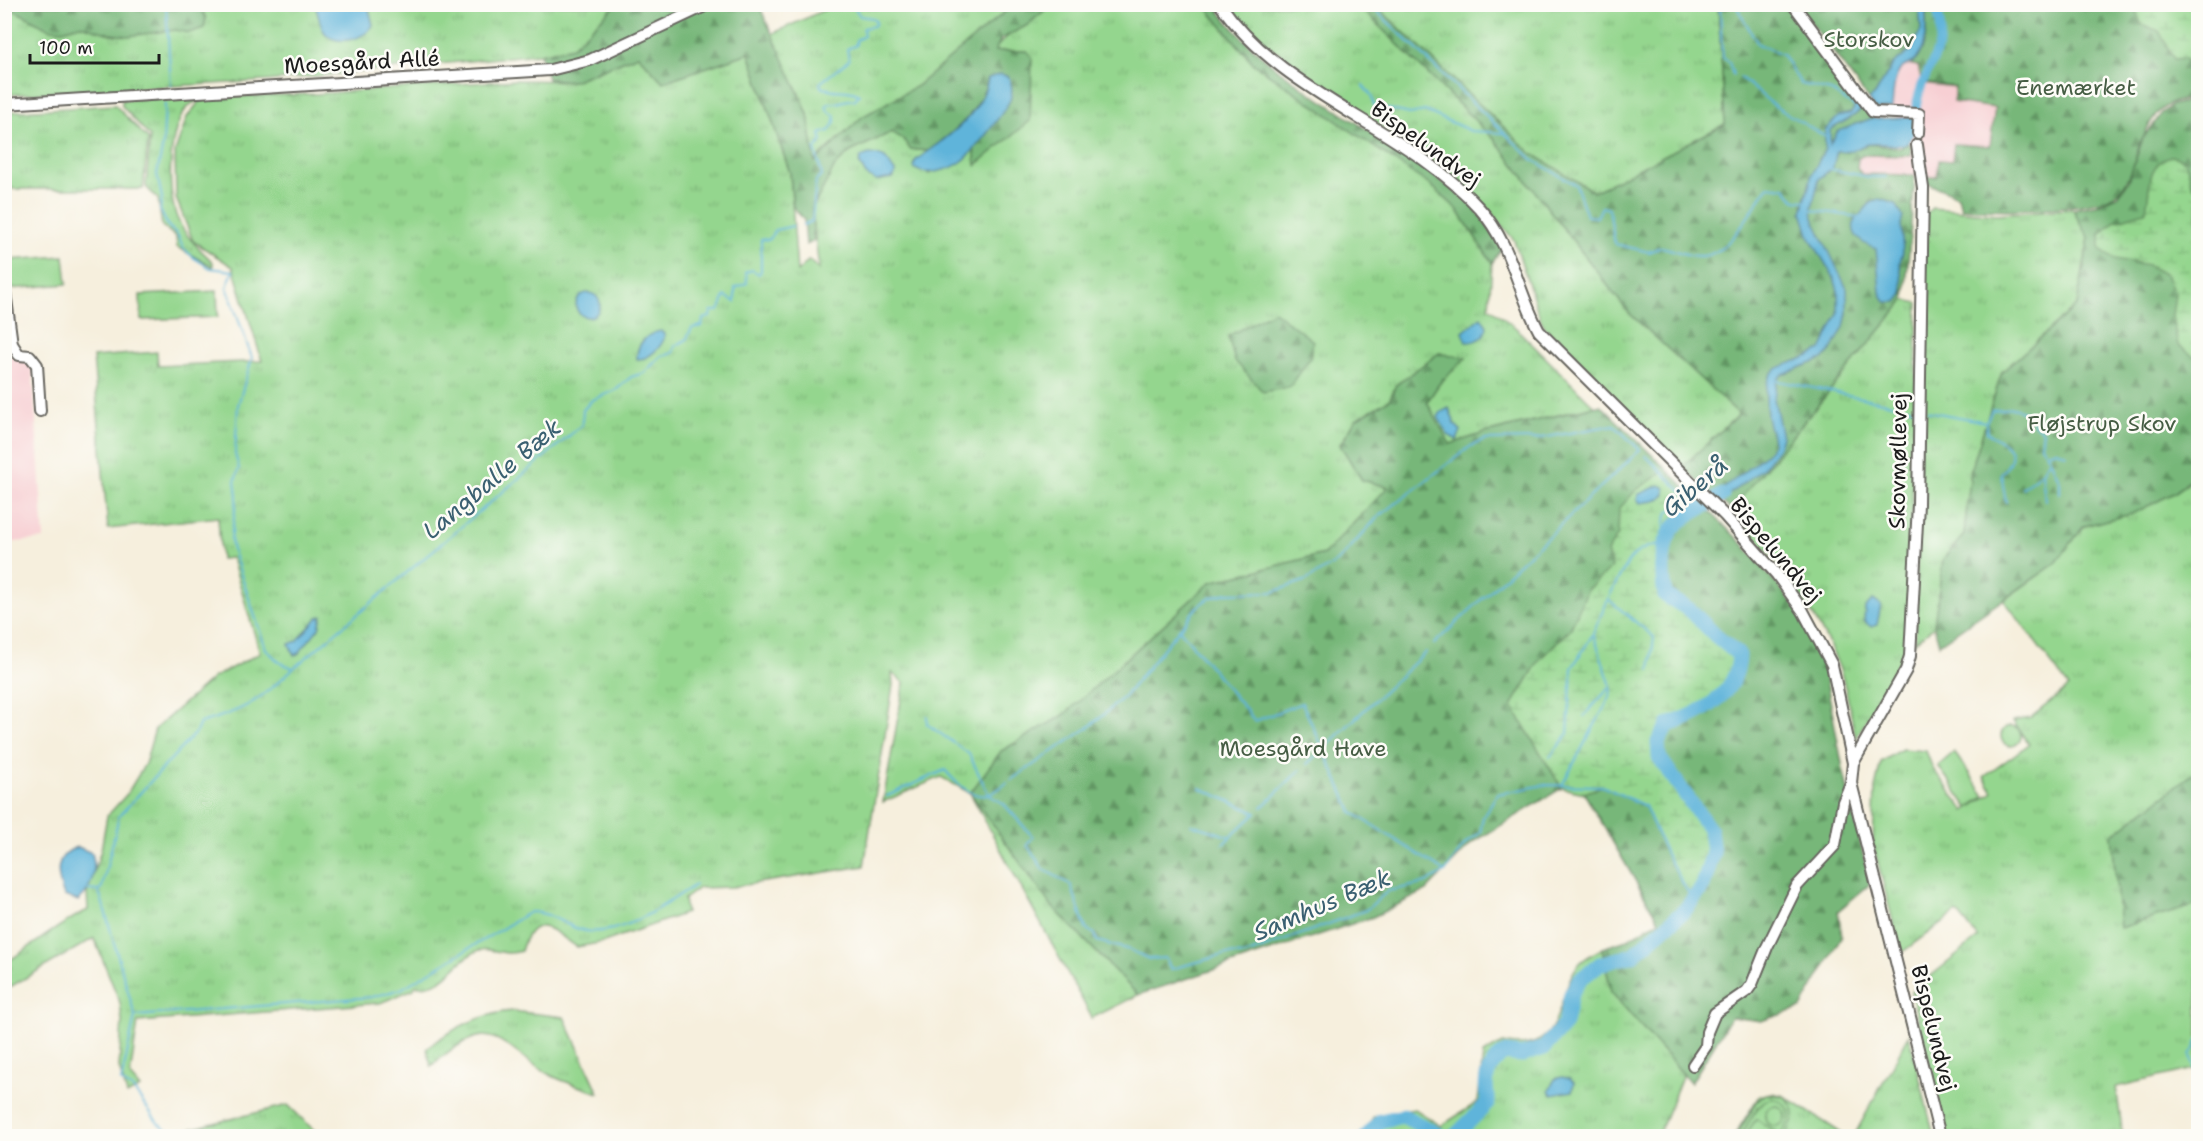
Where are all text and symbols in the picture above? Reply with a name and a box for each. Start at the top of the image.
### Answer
park label: Storskov [1824,25,1914,54]
scale bar [30,27,159,65]
text: 100 m [39,36,93,60]
street label: Moesgård Allé [283,43,441,81]
park label: Enemærket [2016,73,2136,102]
street label: Bispelundvej [1365,94,1487,194]
street label: Skovmøllevej [1882,393,1914,529]
park label: Fløjstrup Skov [2027,409,2177,438]
water label: Langballe Bæk [416,411,568,547]
water label: Giberå [1655,450,1735,524]
street label: Bispelundvej [1723,491,1829,609]
park label: Moesgård Have [1219,734,1387,763]
water label: Samhus Bæk [1248,862,1396,948]
street label: Bispelundvej [1904,962,1964,1094]

